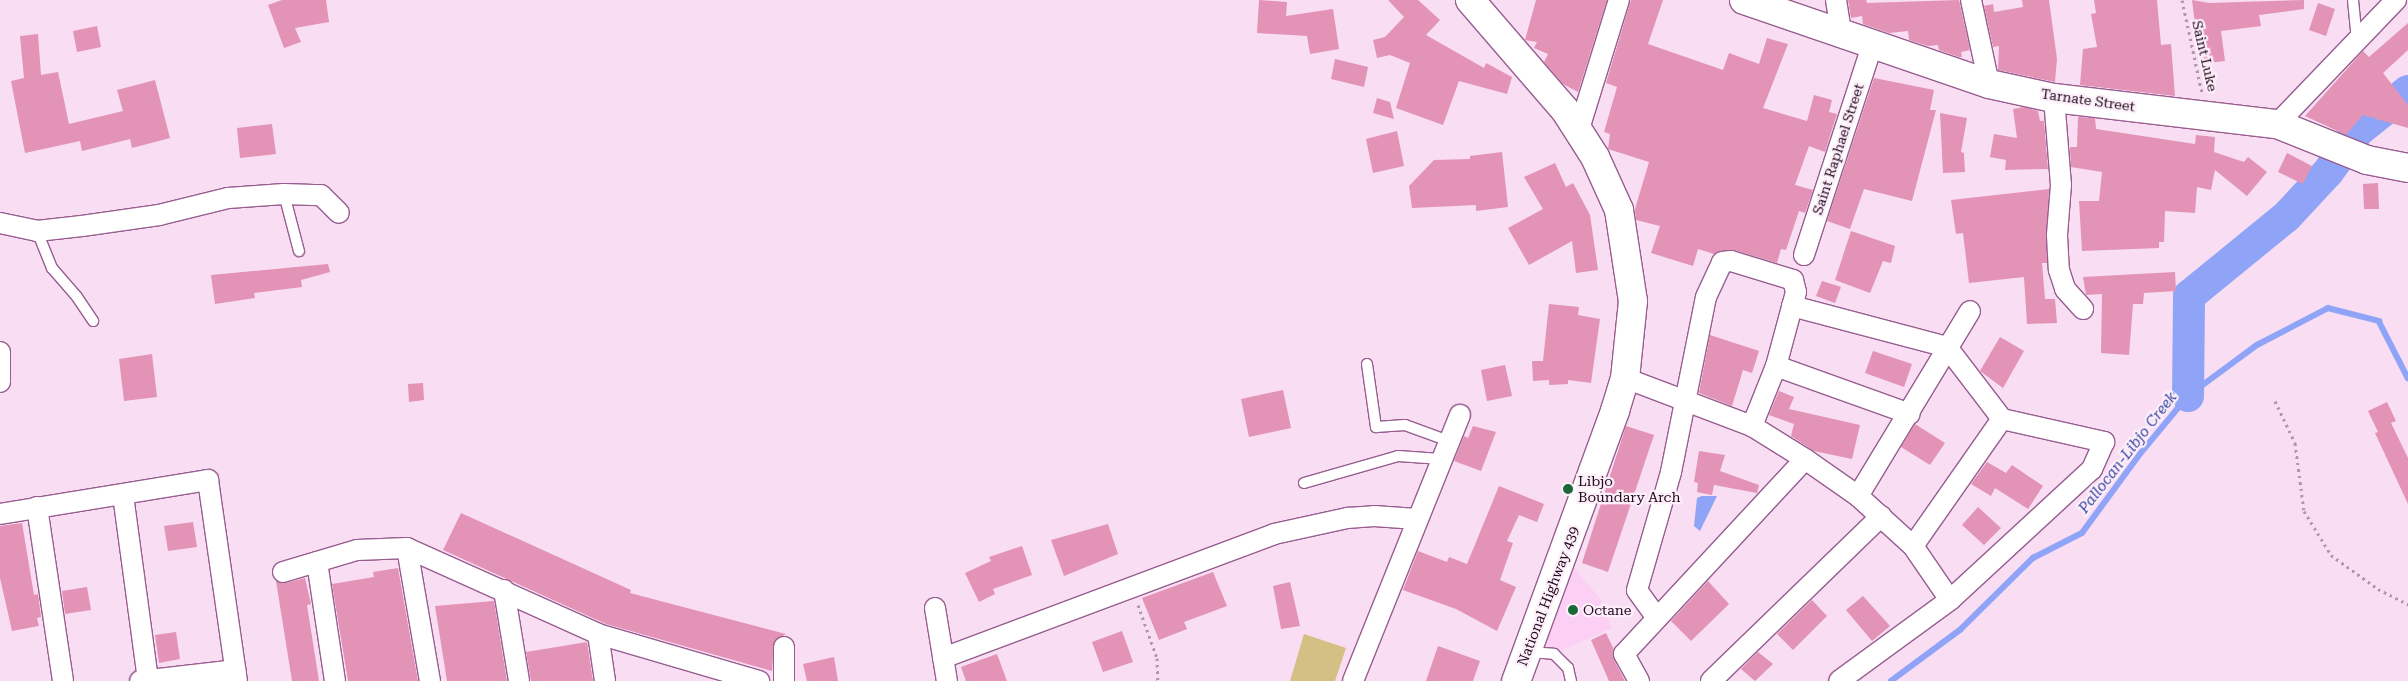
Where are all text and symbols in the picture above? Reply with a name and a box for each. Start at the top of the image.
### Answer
street label: Saint Luke [2189,19,2221,93]
street label: Saint Raphael Street [1809,81,1867,217]
street label: Tarnate Street [2040,85,2136,115]
water label: Pallocan-Libjo Creek [2075,389,2181,517]
place label: Libjo Boundary Arch [1578,473,1680,506]
marker: Libjo Boundary Arch [1562,483,1574,495]
street label: National Highway 439 [1514,524,1582,668]
place label: Octane [1583,602,1631,618]
marker: Octane [1567,604,1579,616]

